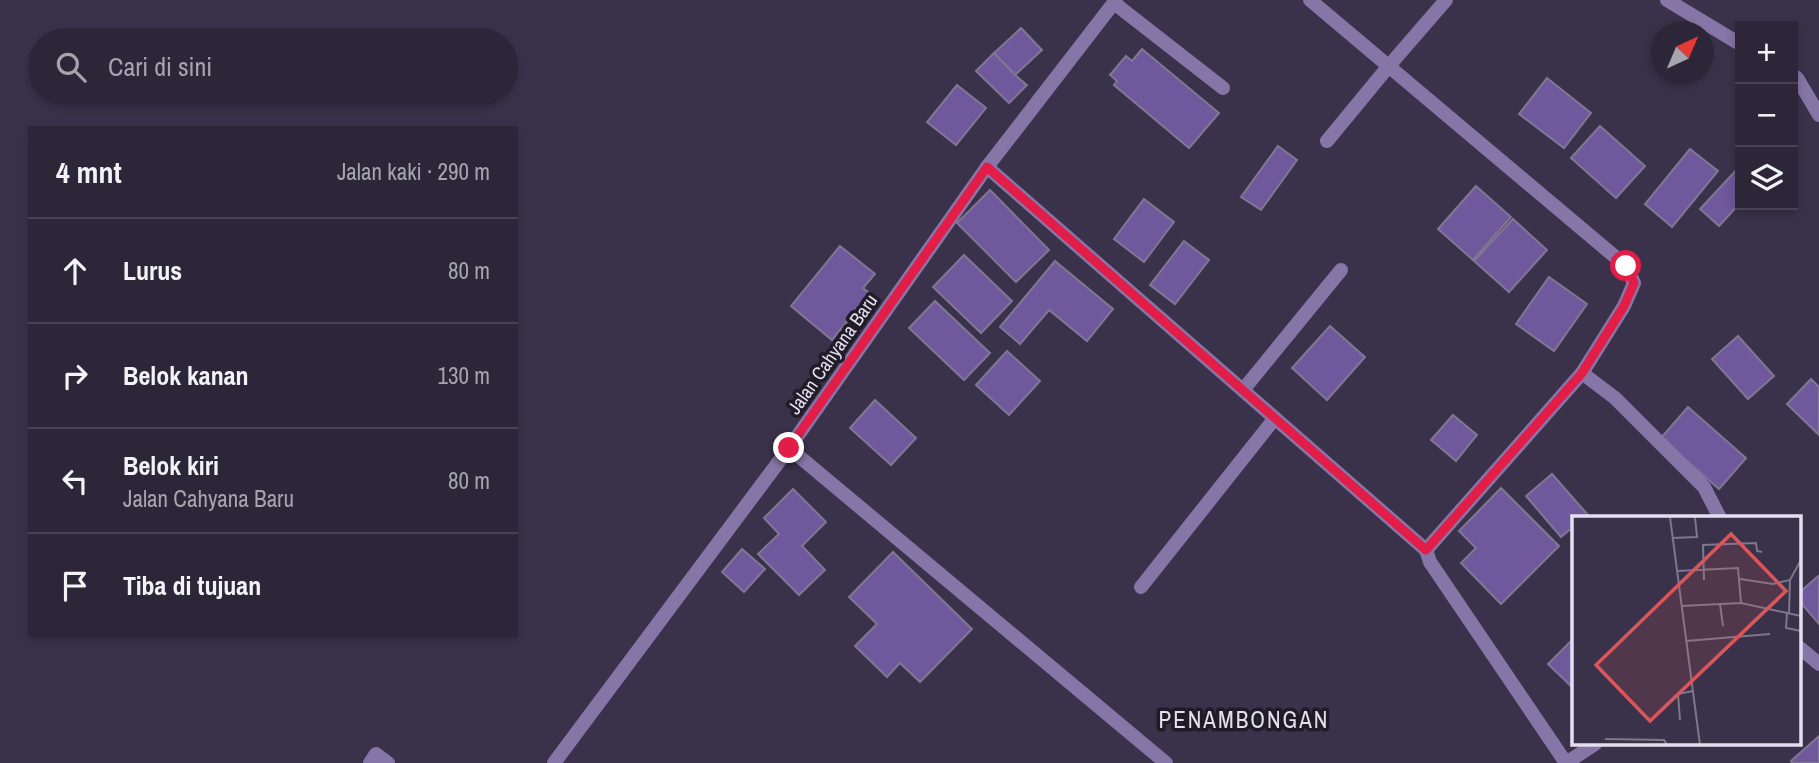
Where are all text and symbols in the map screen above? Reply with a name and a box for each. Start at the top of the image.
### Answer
north arrow [1651,21,1714,84]
map controls [1735,21,1798,210]
button: + [1735,21,1798,84]
search box [28,28,518,105]
icon: search [52,48,90,86]
text: Cari di sini [108,49,212,84]
button: − [1735,84,1798,147]
button: layers [1735,147,1798,210]
text: 4 mnt [56,152,122,192]
text: Jalan kaki · 290 m [337,156,490,187]
route start [1610,250,1641,281]
icon: ahead [56,252,94,290]
text: Lurus [123,253,182,288]
text: 80 m [448,255,490,286]
street label: Jalan Cahyana Baru [781,289,883,419]
icon: right [56,357,94,395]
text: Belok kanan [123,358,249,393]
text: 130 m [438,360,490,391]
route end [773,432,804,463]
text: Belok kiri [123,448,219,483]
icon: left [56,462,94,500]
text: 80 m [448,465,490,496]
text: Jalan Cahyana Baru [123,483,294,514]
inset map [1572,516,1801,746]
icon: arrive [56,567,94,605]
text: Tiba di tujuan [123,568,261,603]
district label: PENAMBONGAN [1159,704,1329,735]

